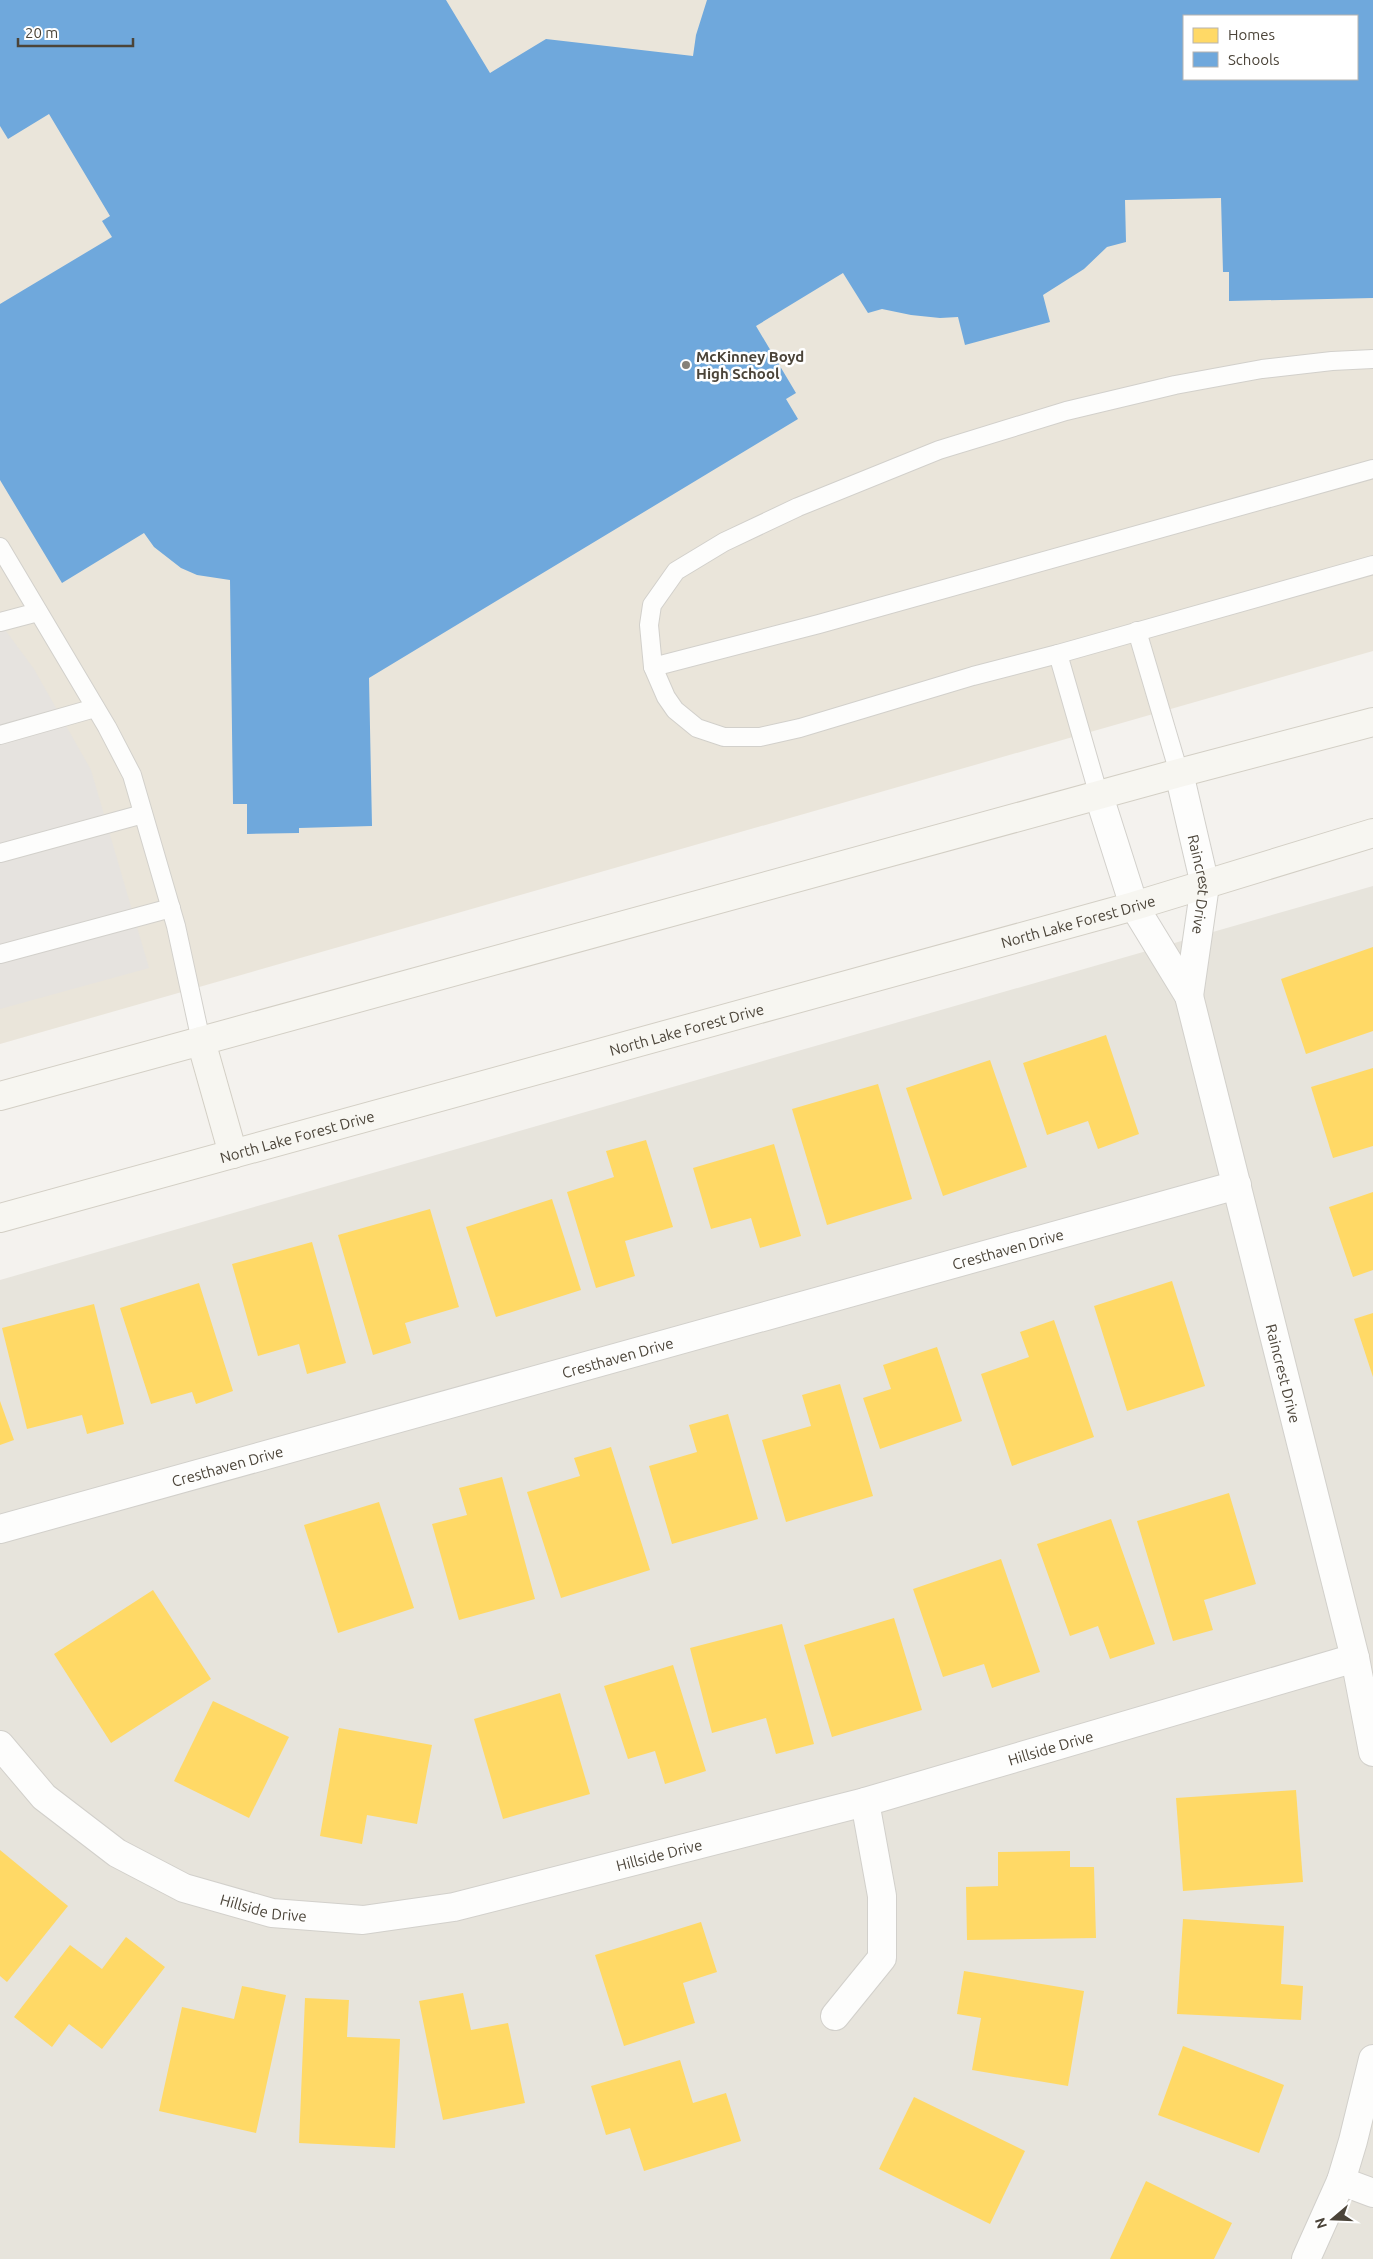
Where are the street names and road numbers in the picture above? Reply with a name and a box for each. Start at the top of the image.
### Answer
street label: Raincrest Drive [1185,833,1214,936]
street label: North Lake Forest Drive [999,892,1157,951]
street label: North Lake Forest Drive [607,1000,766,1058]
street label: North Lake Forest Drive [218,1107,376,1166]
street label: Cresthaven Drive [950,1225,1065,1272]
street label: Raincrest Drive [1263,1322,1304,1425]
street label: Cresthaven Drive [560,1334,675,1381]
street label: Cresthaven Drive [170,1442,285,1489]
street label: Hillside Drive [1006,1727,1095,1768]
street label: Hillside Drive [614,1835,704,1874]
street label: Hillside Drive [218,1890,307,1924]

